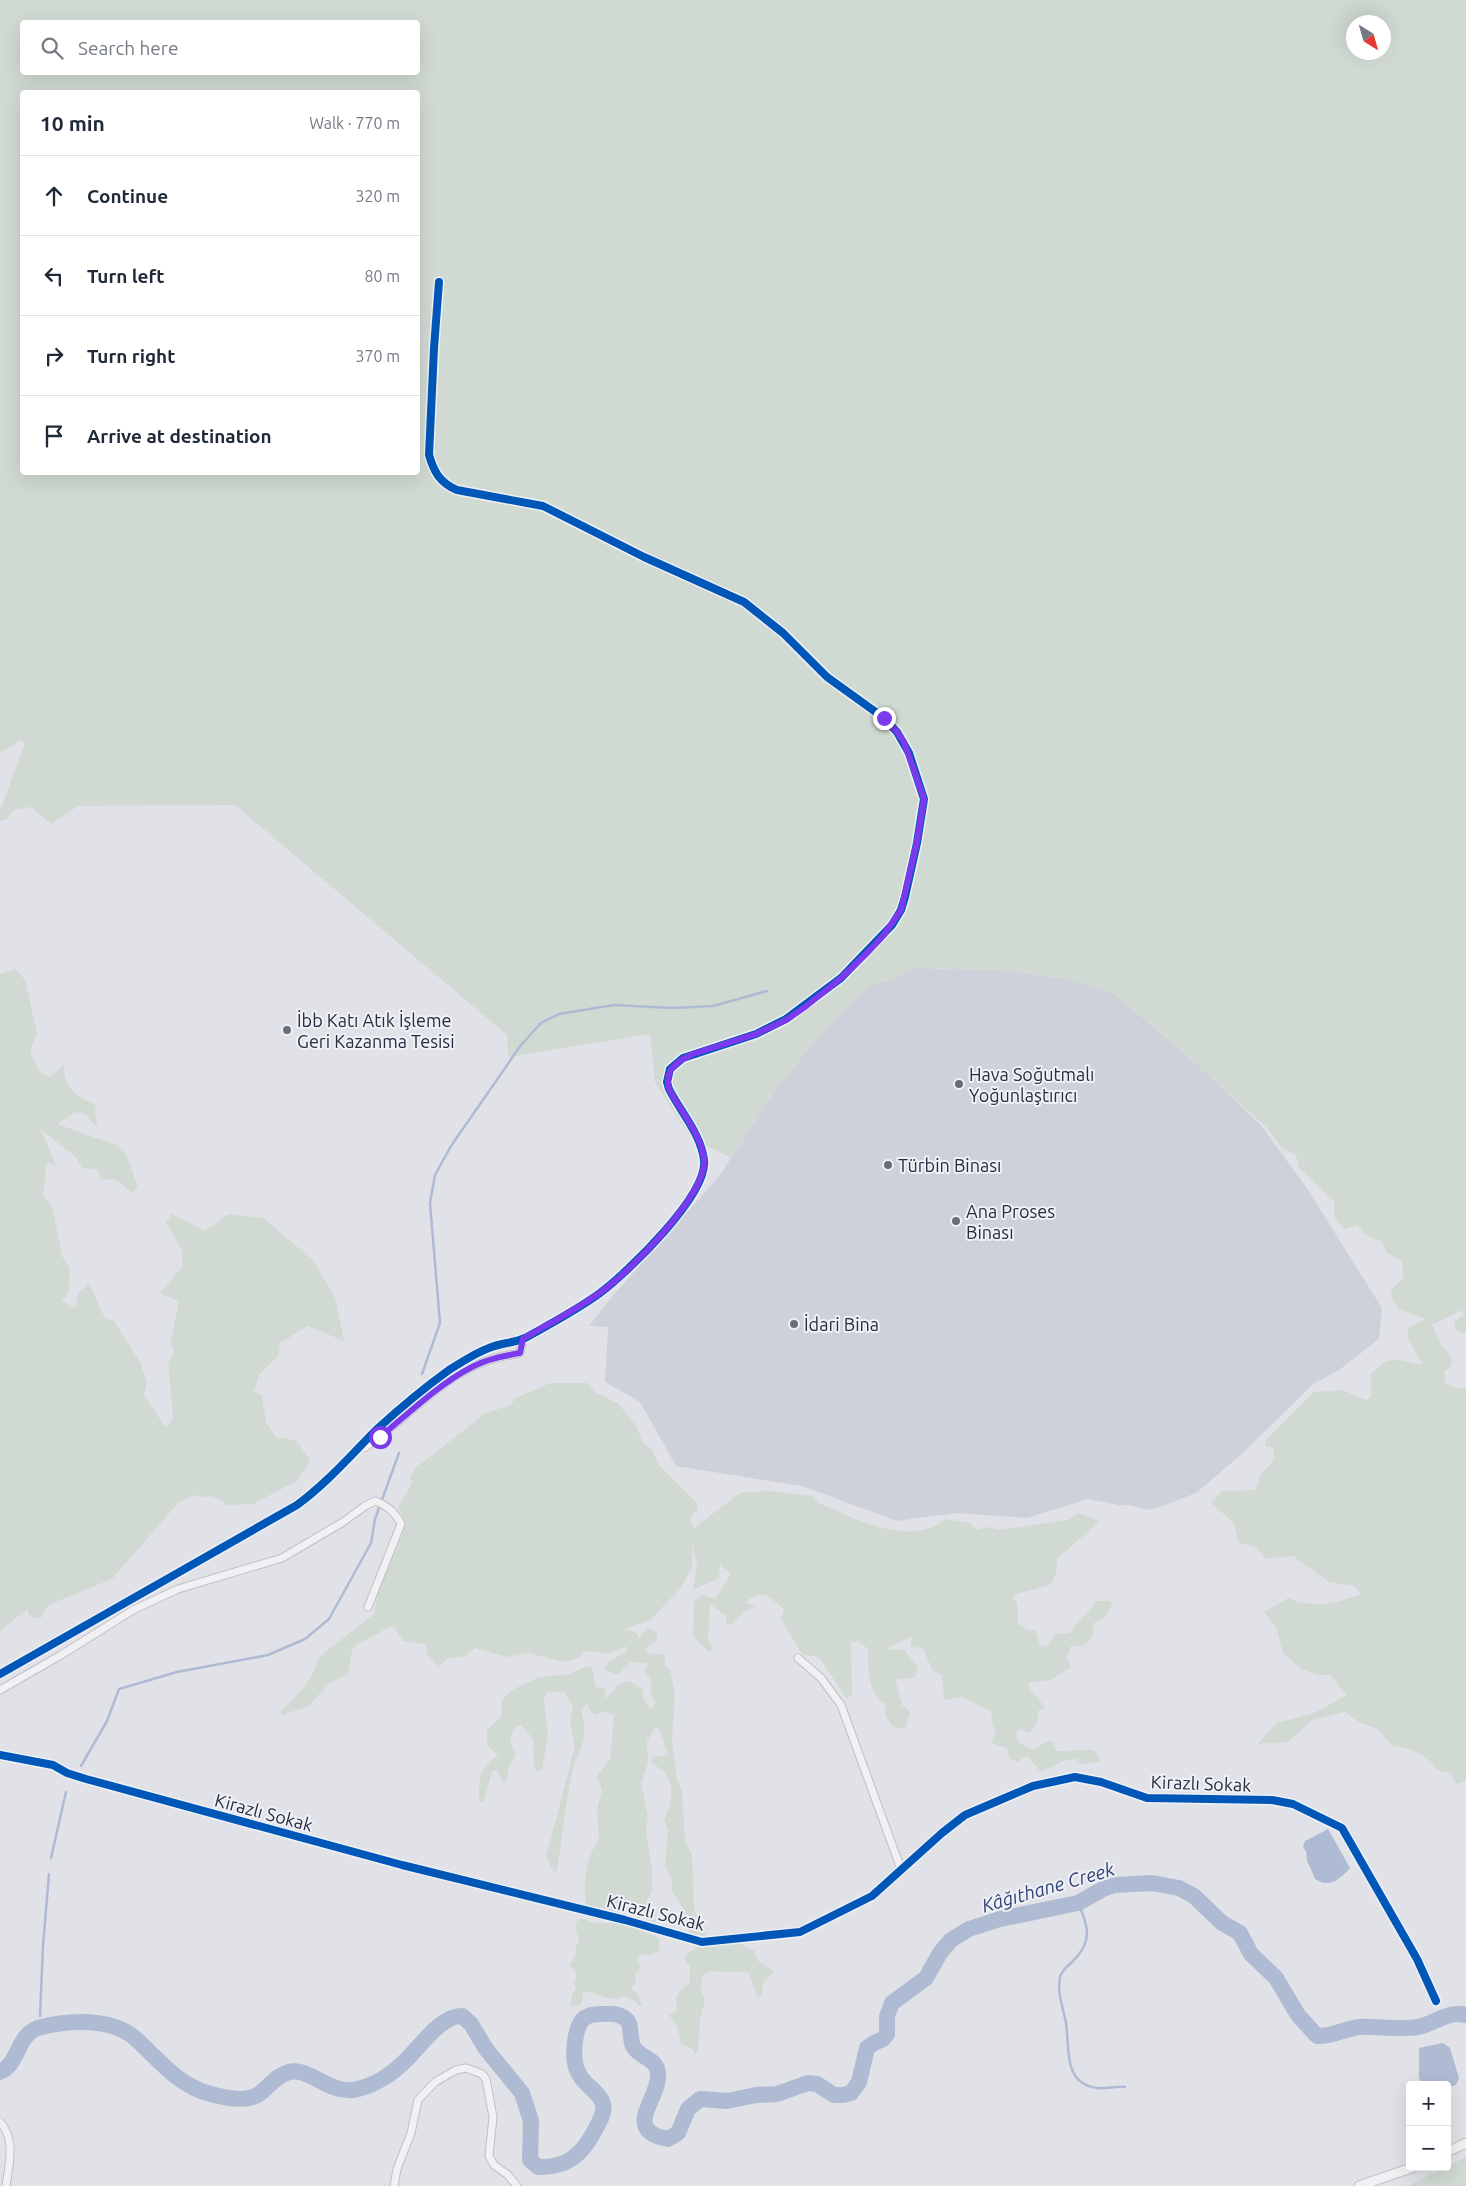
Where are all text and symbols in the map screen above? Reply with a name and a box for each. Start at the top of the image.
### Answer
north arrow [1346,15,1391,60]
search box [20,20,420,75]
icon: search [38,34,66,62]
text: Search here [78,37,178,59]
text: 10 min [40,111,105,135]
text: Walk · 770 m [309,114,400,132]
icon: ahead [40,182,68,210]
text: Continue [87,185,168,207]
text: 320 m [355,187,400,205]
icon: left [40,262,68,290]
text: Turn left [87,265,165,287]
text: 80 m [364,267,400,285]
icon: right [40,342,68,370]
text: Turn right [87,345,175,367]
text: 370 m [355,347,400,365]
icon: arrive [40,422,68,450]
text: Arrive at destination [87,425,272,447]
route end [873,707,896,730]
place label: İbb Katı Atık İşleme Geri Kazanma Tesisi [297,1010,455,1051]
marker: İbb Katı Atık İşleme Geri Kazanma Tesisi [281,1024,293,1036]
place label: Hava Soğutmalı Yoğunlaştırıcı [969,1064,1094,1105]
marker: Hava Soğutmalı Yoğunlaştırıcı [953,1078,965,1090]
place label: Türbin Binası [898,1155,1001,1175]
marker: Türbin Binası [882,1159,894,1171]
place label: Ana Proses Binası [966,1201,1055,1242]
marker: Ana Proses Binası [950,1215,962,1227]
place label: İdari Bina [804,1314,879,1334]
marker: İdari Bina [788,1318,800,1330]
route start [369,1426,392,1449]
street label: Kirazlı Sokak [1150,1771,1252,1795]
street label: Kirazlı Sokak [213,1789,315,1835]
water label: Kâğıthane Creek [979,1857,1117,1916]
street label: Kirazlı Sokak [605,1890,707,1934]
map controls [1406,2081,1451,2171]
button: + [1406,2081,1451,2126]
button: − [1406,2126,1451,2171]

